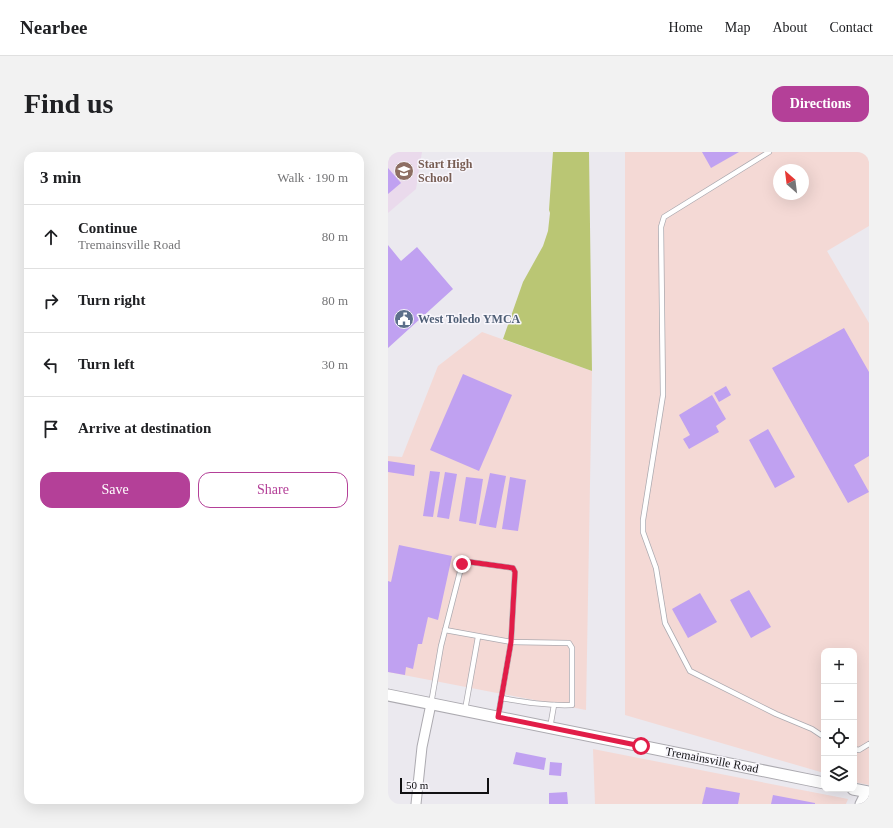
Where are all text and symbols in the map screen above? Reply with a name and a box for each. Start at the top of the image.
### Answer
text: Nearbee [20,17,88,38]
text: Home [669,20,703,35]
text: Map [725,20,750,35]
text: About [772,20,807,35]
text: Contact [829,20,873,35]
button: Directions [772,86,869,122]
text: Find us [24,88,114,119]
place label: Start High School [418,157,473,185]
school or university icon: Start High School [393,160,415,182]
north arrow [773,164,809,200]
text: 3 min [40,168,81,187]
text: Walk · 190 m [277,170,348,185]
text: Continue [78,220,137,236]
icon: ahead [40,226,62,248]
text: 80 m [322,229,348,244]
text: Tremainsville Road [78,237,180,252]
icon: right [40,290,62,312]
text: Turn right [78,292,145,308]
text: 80 m [322,293,348,308]
public building icon: West Toledo YMCA [393,308,415,330]
place label: West Toledo YMCA [418,312,521,326]
icon: left [40,354,62,376]
text: Turn left [78,356,135,372]
text: 30 m [322,357,348,372]
icon: arrive [40,418,62,440]
text: Arrive at destination [78,420,211,436]
button: Save [40,472,190,508]
button: Share [198,472,348,508]
route end [453,555,471,573]
map controls [821,648,857,792]
button: + [821,648,857,684]
button: − [821,684,857,720]
button: locate [821,720,857,756]
route start [632,737,650,755]
street label: Tremainsville Road [664,744,760,776]
button: layers [821,756,857,792]
scale bar [400,776,489,795]
text: 50 m [406,779,428,791]

